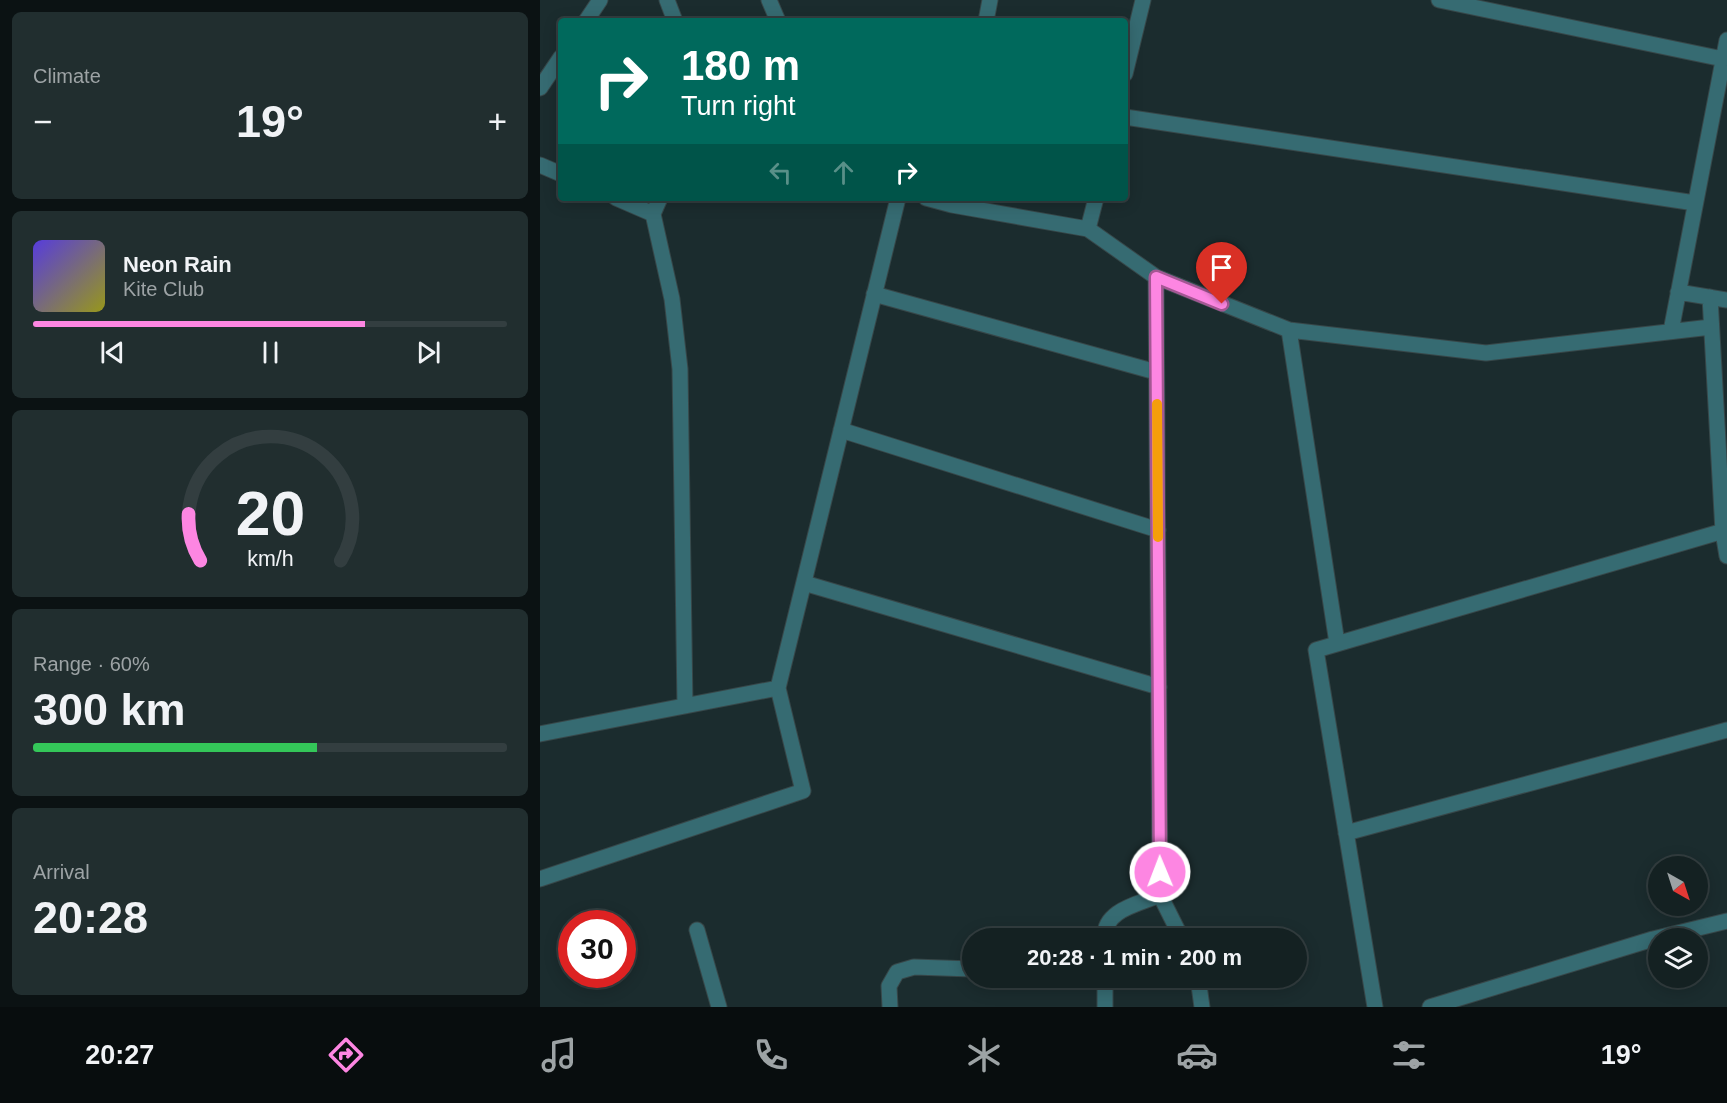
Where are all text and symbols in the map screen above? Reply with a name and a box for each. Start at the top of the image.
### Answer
icon: right [582,42,660,120]
text: 180 m [681,42,800,89]
text: Climate [33,65,101,87]
text: Turn right [681,91,796,121]
text: 19° [236,96,304,147]
text: − [33,103,52,140]
text: + [488,103,507,140]
icon: left [764,156,797,189]
icon: ahead [827,156,860,189]
icon: right [890,156,923,189]
pin [1196,242,1247,304]
icon: arrive [1205,251,1238,284]
text: Neon Rain [123,252,232,277]
text: Kite Club [123,278,204,300]
icon: previous [96,336,129,369]
icon: pause [254,336,287,369]
icon: next [412,336,445,369]
text: 20 [235,479,305,548]
text: km/h [247,547,293,571]
text: Range · 60% [33,653,150,675]
text: 300 km [33,684,186,735]
position arrow [1128,840,1192,904]
north arrow [1648,856,1708,916]
map controls [1648,856,1708,988]
text: Arrival [33,861,90,883]
text: 20:28 [33,892,148,943]
speed limit sign: 30 [558,910,636,988]
button: layers [1648,928,1708,988]
text: 20:28 · 1 min · 200 m [1027,945,1242,970]
icon: directions [325,1034,367,1076]
icon: music [538,1034,580,1076]
icon: phone [750,1034,792,1076]
icon: climate [963,1034,1005,1076]
icon: car [1176,1034,1218,1076]
icon: filters [1388,1034,1430,1076]
text: 20:27 [85,1040,154,1070]
text: 19° [1601,1040,1642,1070]

